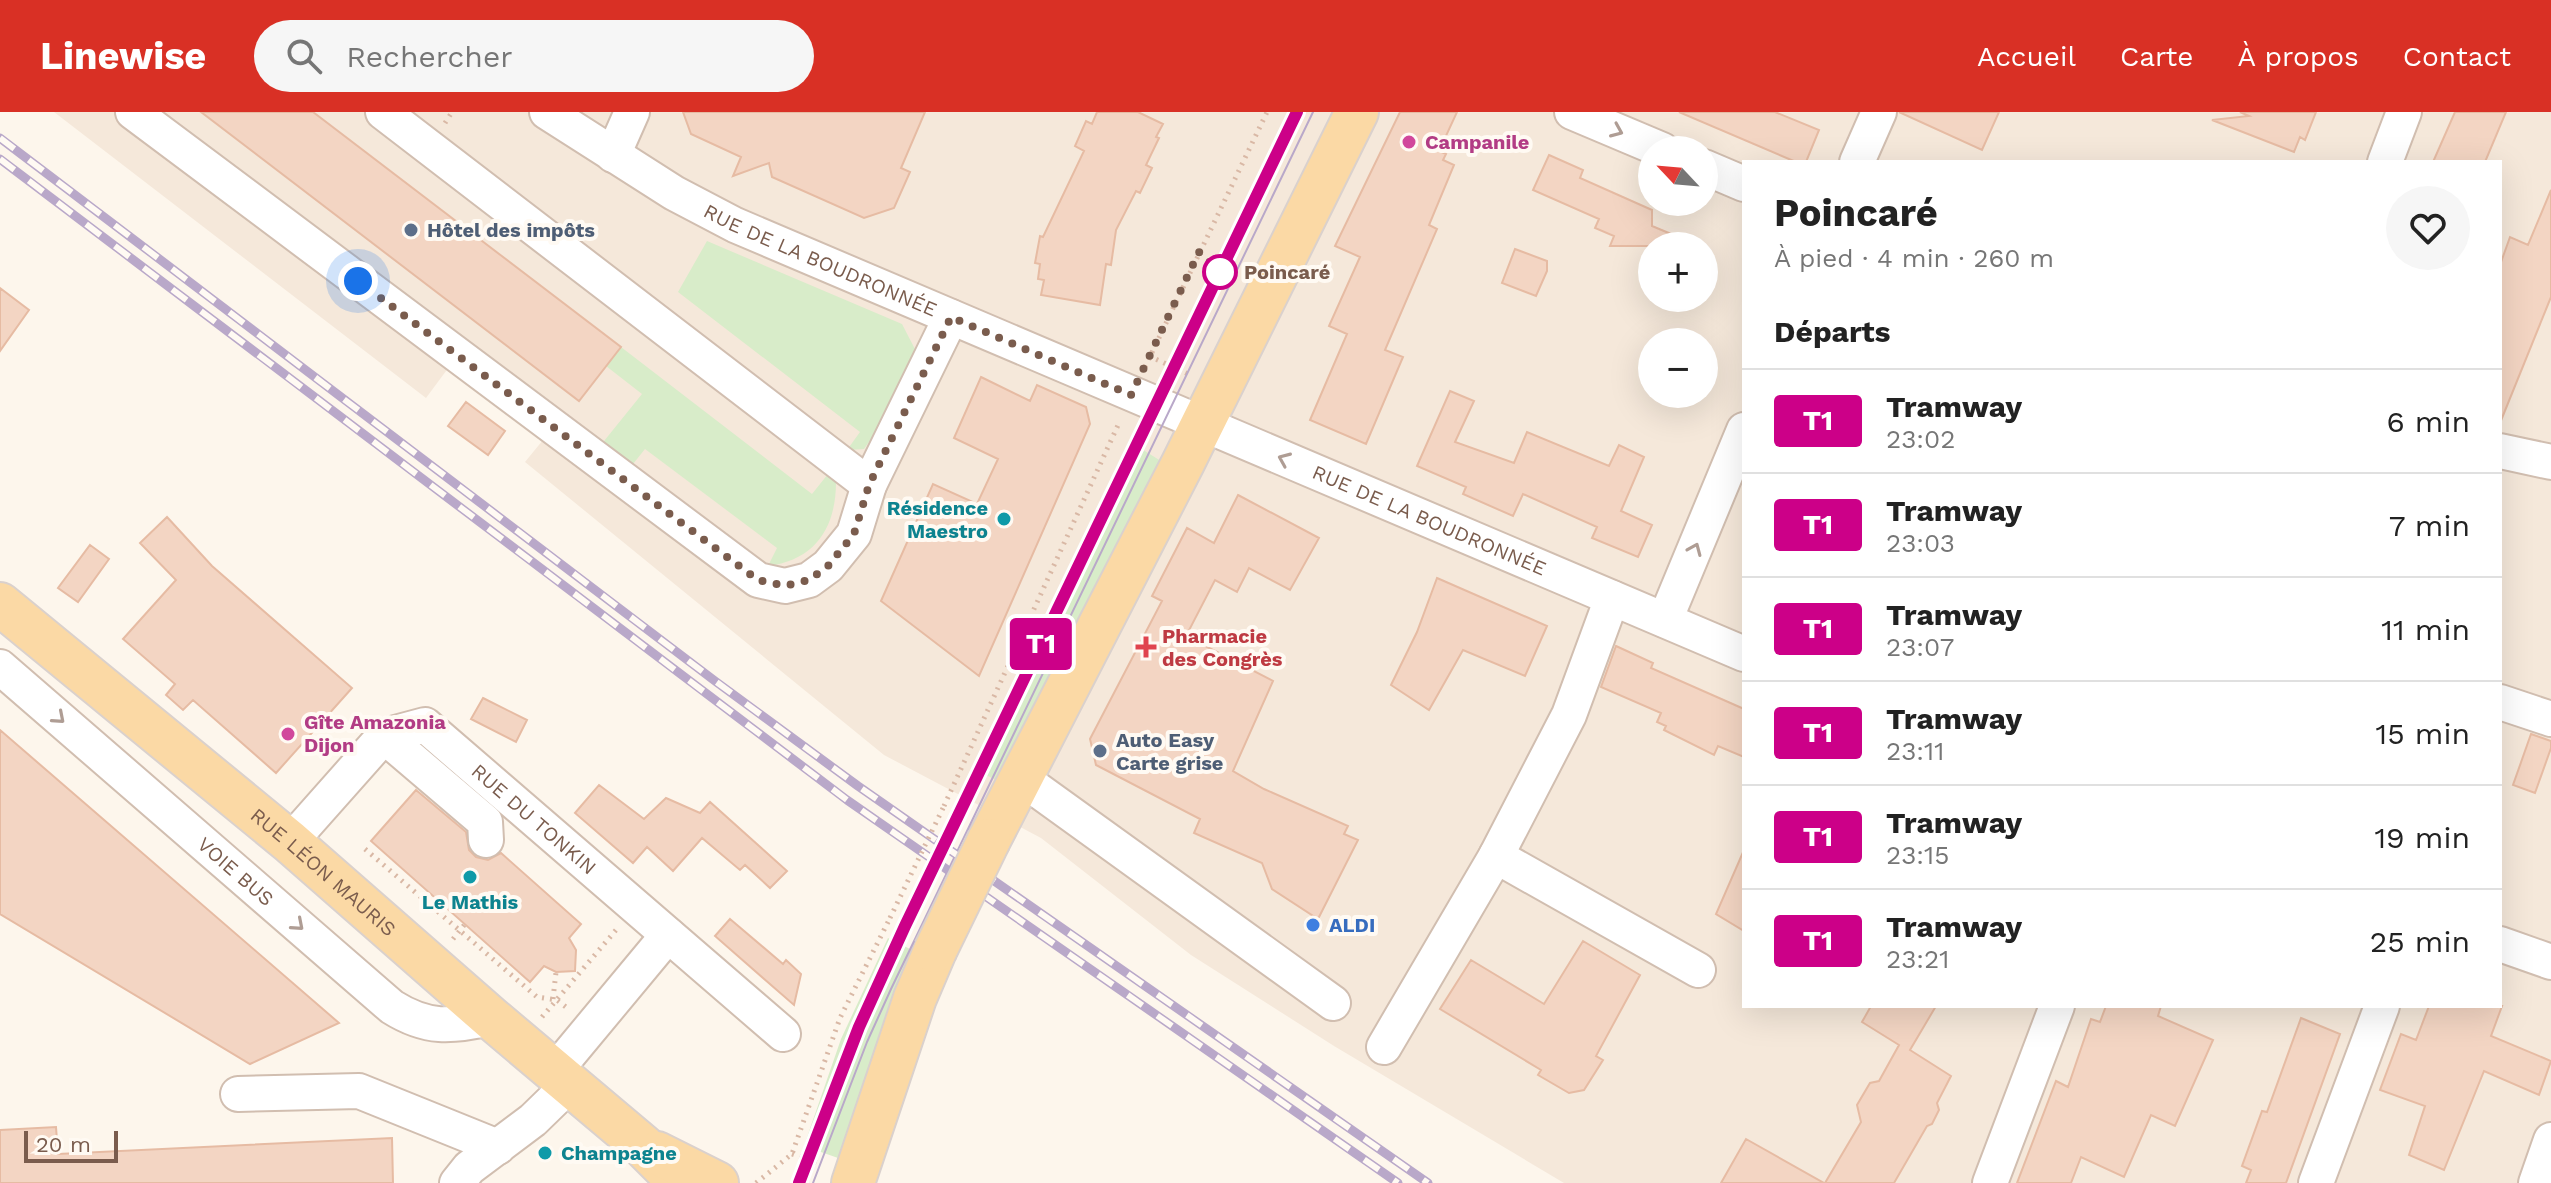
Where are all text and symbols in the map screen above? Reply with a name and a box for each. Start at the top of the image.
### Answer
search box [254,20,814,92]
text: Linewise [40,34,206,78]
icon: search [282,34,326,78]
text: Rechercher [346,39,512,74]
text: Accueil [1977,40,2076,73]
text: Carte [2120,40,2194,73]
text: À propos [2238,40,2359,73]
text: Contact [2403,40,2511,73]
one-way arrow [1609,121,1623,138]
place label: Campanile [1425,130,1529,154]
marker: Campanile [1400,133,1418,151]
north arrow [1638,136,1718,216]
map controls [1638,136,1718,408]
button: heart [2386,186,2470,270]
text: Poincaré [1774,191,1938,235]
street label: RUE DE LA BOUDRONNÉE [700,199,941,322]
place label: Hôtel des impôts [427,218,595,242]
marker: Hôtel des impôts [402,221,420,239]
button: + [1638,232,1718,312]
text: À pied · 4 min · 260 m [1774,243,2054,273]
marker: Poincaré [1203,255,1237,289]
place label: Poincaré [1244,260,1330,284]
your location [338,261,378,301]
text: Départs [1774,314,1891,349]
button: − [1638,328,1718,408]
text: Tramway [1886,389,2022,424]
text: T1 [1803,404,1833,437]
text: 6 min [2386,404,2470,439]
text: 23:02 [1886,424,1955,454]
one-way arrow [1277,452,1292,468]
street label: RUE DE LA BOUDRONNÉE [1309,460,1550,581]
text: Tramway [1886,493,2022,528]
place label: Résidence Maestro [887,496,988,543]
text: T1 [1803,508,1833,541]
text: 7 min [2389,508,2470,543]
marker: Résidence Maestro [995,510,1013,528]
text: 23:03 [1886,528,1955,558]
one-way arrow [1685,542,1701,557]
text: Tramway [1886,597,2022,632]
text: T1 [1803,612,1833,645]
text: 11 min [2381,612,2470,647]
line badge: T1 [1005,618,1077,670]
place label: Pharmacie des Congrès [1162,624,1283,671]
text: T1 [1026,627,1056,660]
text: 23:07 [1886,632,1954,662]
marker: Pharmacie des Congrès [1137,638,1155,656]
text: Tramway [1886,701,2022,736]
one-way arrow [49,708,64,723]
place label: Gîte Amazonia Dijon [304,710,446,757]
text: T1 [1803,716,1833,749]
text: 15 min [2375,716,2470,751]
marker: Gîte Amazonia Dijon [279,725,297,743]
place label: Auto Easy Carte grise [1116,728,1223,775]
text: 23:11 [1886,736,1944,766]
marker: Auto Easy Carte grise [1091,742,1109,760]
street label: RUE DU TONKIN [467,759,601,879]
street label: RUE LÉON MAURIS [246,803,401,941]
text: Tramway [1886,805,2022,840]
text: T1 [1803,820,1833,853]
text: 19 min [2374,820,2470,855]
street label: VOIE BUS [193,832,279,911]
text: 23:15 [1886,840,1949,870]
marker: Le Mathis [461,868,479,886]
place label: Le Mathis [422,890,519,914]
text: Tramway [1886,909,2022,944]
place label: ALDI [1329,913,1375,937]
one-way arrow [288,916,303,930]
marker: ALDI [1304,916,1322,934]
text: T1 [1803,924,1833,957]
text: 25 min [2370,924,2470,959]
text: 23:21 [1886,944,1949,974]
scale bar [24,1127,118,1163]
text: 20 m [36,1132,91,1157]
place label: Champagne [561,1141,677,1165]
marker: Champagne [536,1144,554,1162]

